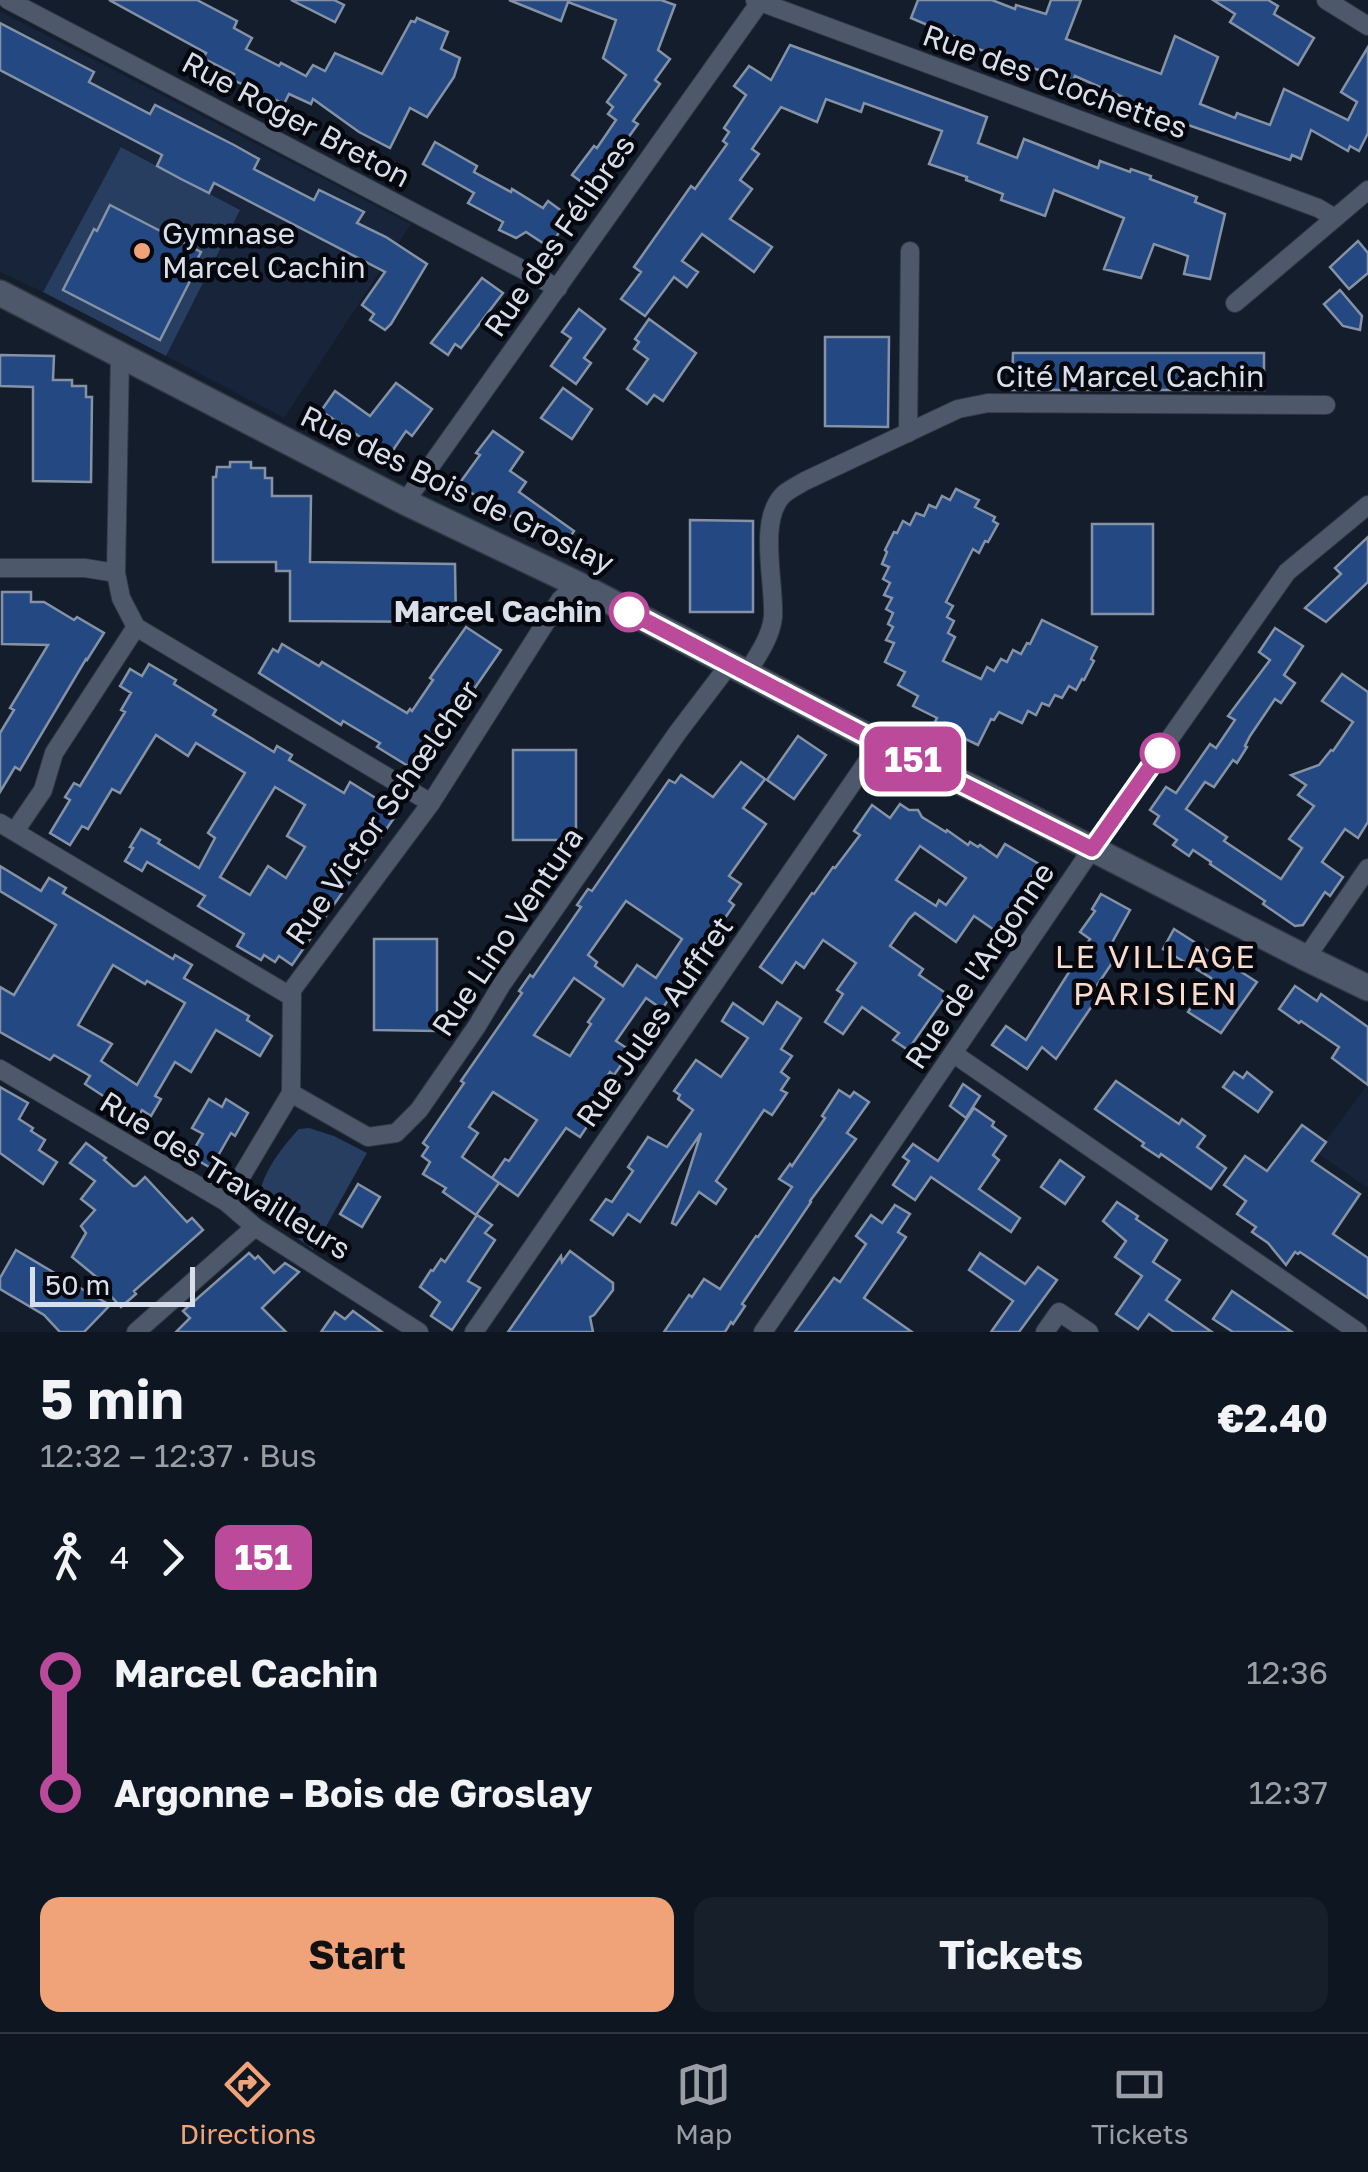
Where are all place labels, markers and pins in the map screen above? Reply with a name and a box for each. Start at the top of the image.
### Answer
place label: Gymnase Marcel Cachin [162,215,366,285]
marker: Gymnase Marcel Cachin [131,240,153,262]
place label: Marcel Cachin [394,593,602,629]
marker: Marcel Cachin [610,593,648,631]
unlabelled marker [1141,734,1179,772]

